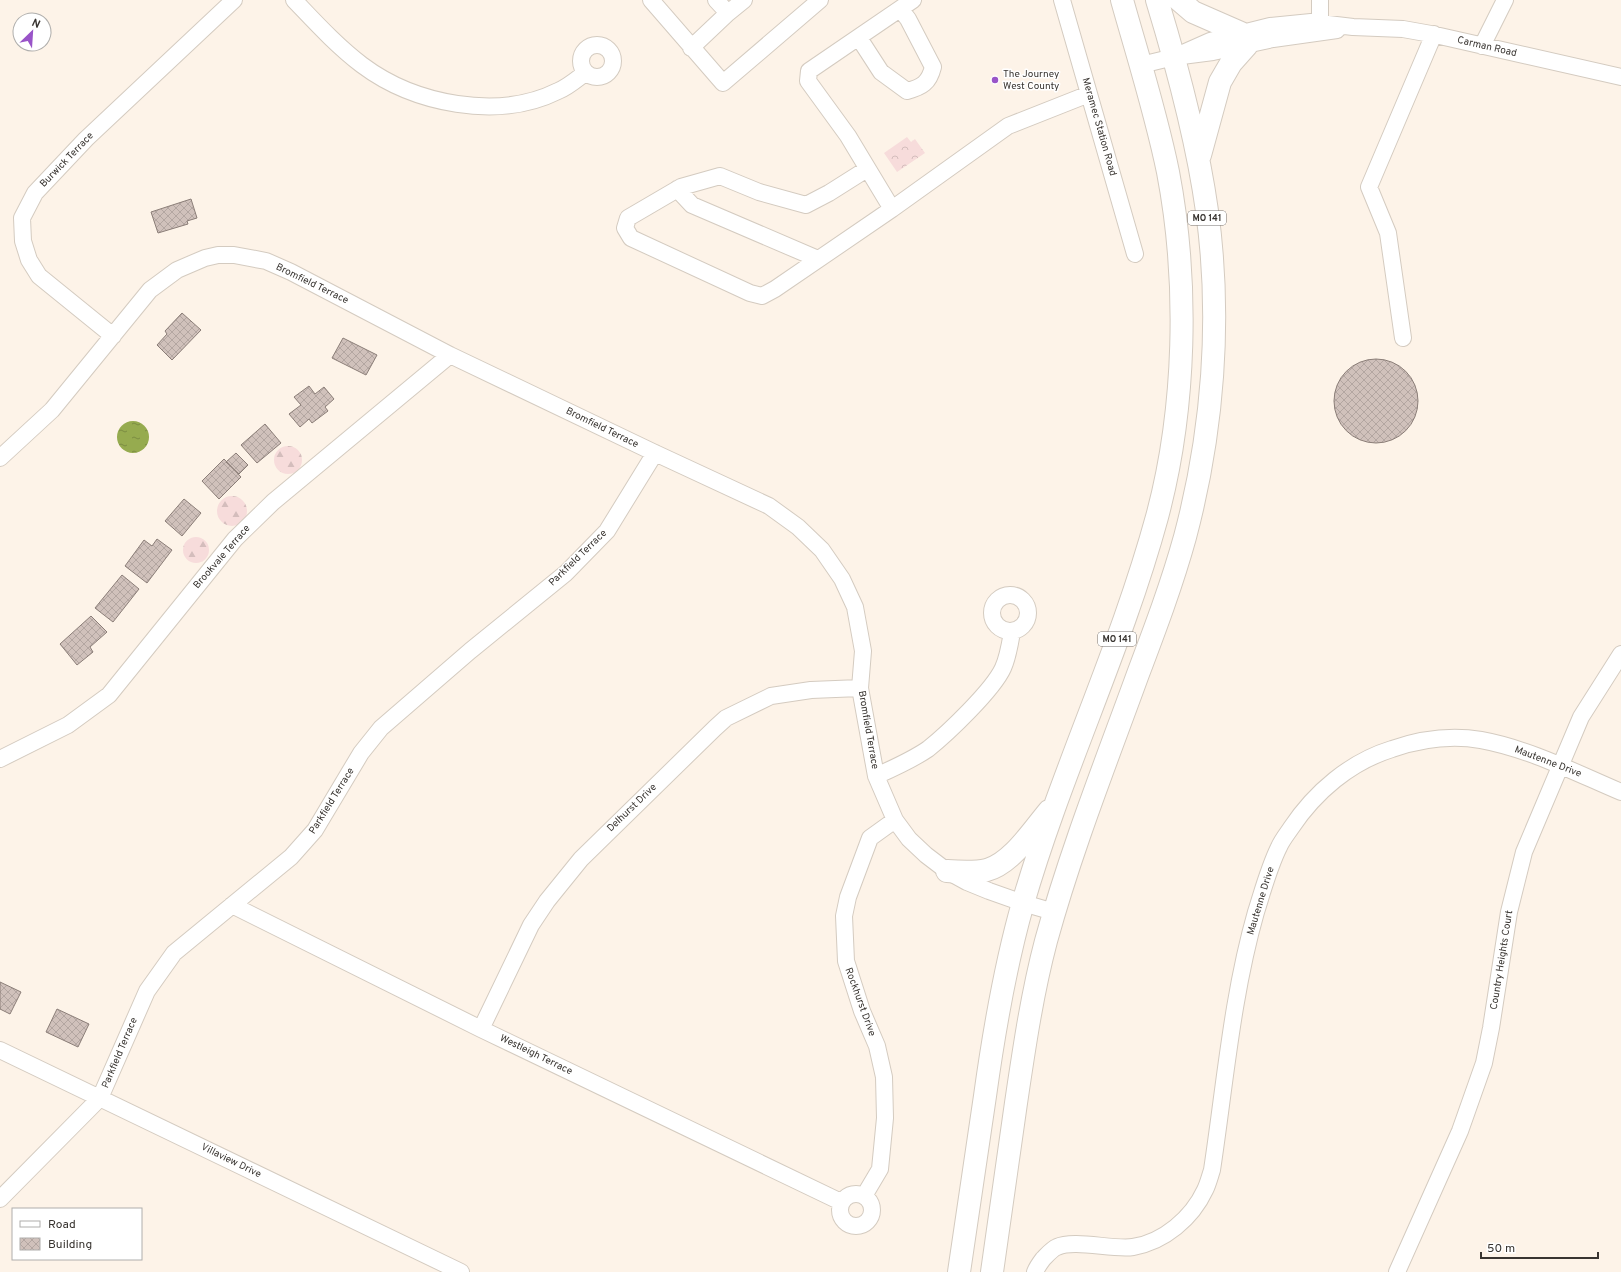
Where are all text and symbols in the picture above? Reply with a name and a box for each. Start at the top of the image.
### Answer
north arrow [12,12,52,52]
text: N [29,16,42,32]
street label: Carman Road [1456,34,1518,60]
place label: The Journey West County [1003,68,1059,93]
marker: The Journey West County [990,75,1000,85]
street label: Meramec Station Road [1079,76,1119,178]
street label: Burwick Terrace [37,130,97,190]
road number: MO 141 [1188,211,1226,225]
street label: Bromfield Terrace [273,261,351,307]
street label: Bromfield Terrace [563,405,641,451]
street label: Brookvale Terrace [191,522,253,592]
street label: Parkfield Terrace [546,527,610,589]
road number: MO 141 [1098,632,1136,646]
street label: Bromfield Terrace [855,690,881,770]
street label: Mautenne Drive [1513,743,1583,781]
street label: Parkfield Terrace [306,765,358,837]
street label: Delhurst Drive [604,781,660,835]
street label: Mautenne Drive [1244,865,1278,937]
street label: Country Heights Court [1488,909,1516,1011]
street label: Rockhurst Drive [842,966,878,1038]
street label: Parkfield Terrace [99,1016,141,1090]
street label: Westleigh Terrace [498,1032,574,1078]
street label: Villaview Drive [199,1141,263,1181]
legend [12,1208,142,1260]
text: Road [48,1217,76,1233]
scale bar [1481,1234,1598,1260]
text: Building [48,1237,92,1253]
text: 50 m [1487,1241,1515,1257]

